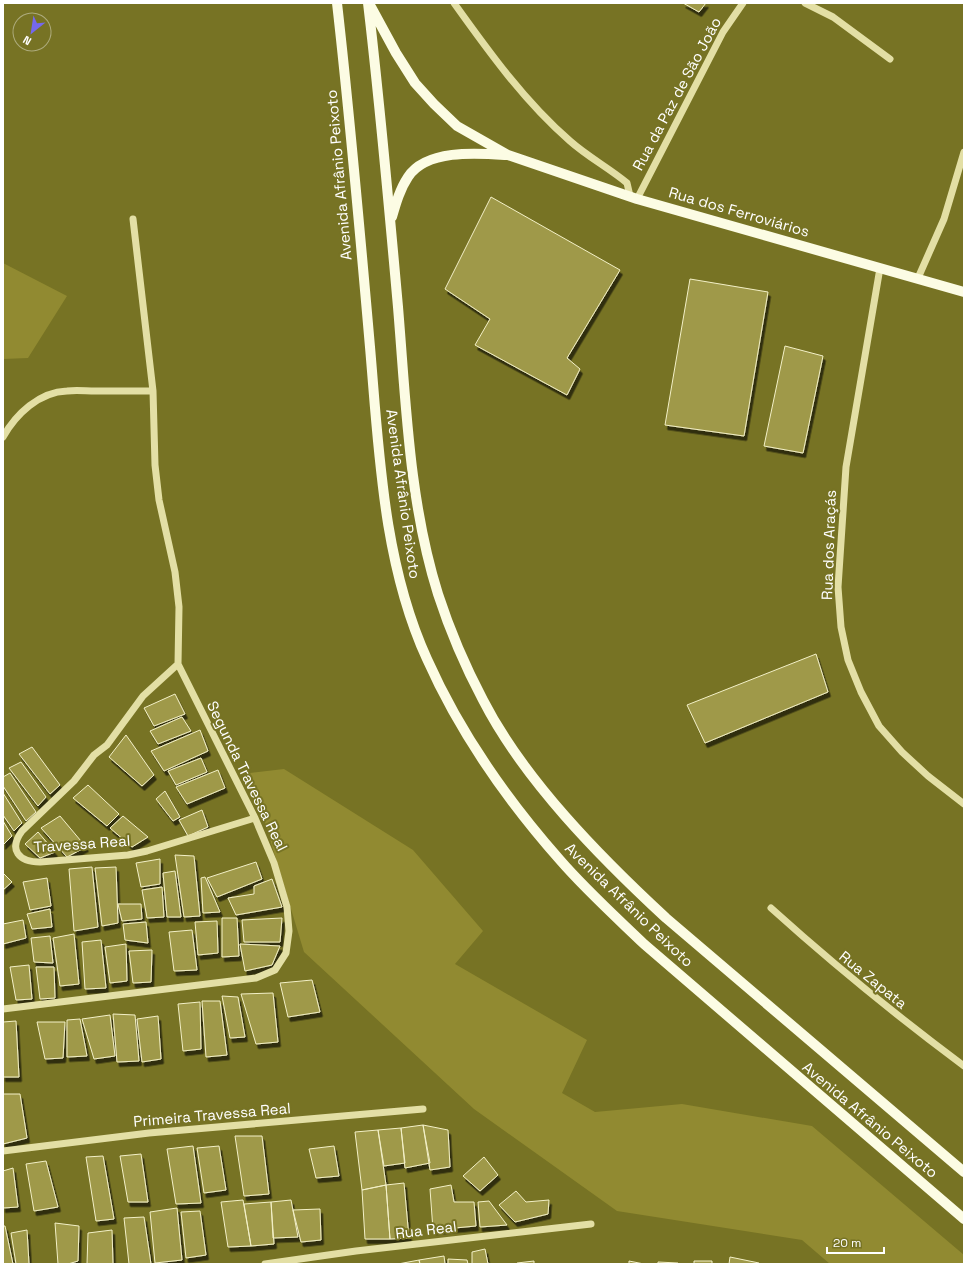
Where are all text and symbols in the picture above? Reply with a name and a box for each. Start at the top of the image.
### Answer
north arrow [12,12,52,52]
street label: Rua da Paz de São João [628,14,725,174]
text: N [20,33,34,49]
street label: Avenida Afrânio Peixoto [322,89,355,261]
street label: Rua dos Ferroviários [667,182,812,241]
street label: Avenida Afrânio Peixoto [382,408,425,580]
street label: Rua dos Araçás [817,489,840,600]
street label: Segunda Travessa Real [203,698,292,854]
street label: Travessa Real [33,831,131,856]
street label: Avenida Afrânio Peixoto [561,838,697,971]
street label: Rua Zapata [836,947,911,1013]
street label: Avenida Afrânio Peixoto [799,1057,942,1182]
street label: Primeira Travessa Real [132,1098,292,1131]
street label: Rua Real [394,1216,458,1243]
scale bar [827,1229,884,1255]
text: 20 m [833,1235,861,1251]

